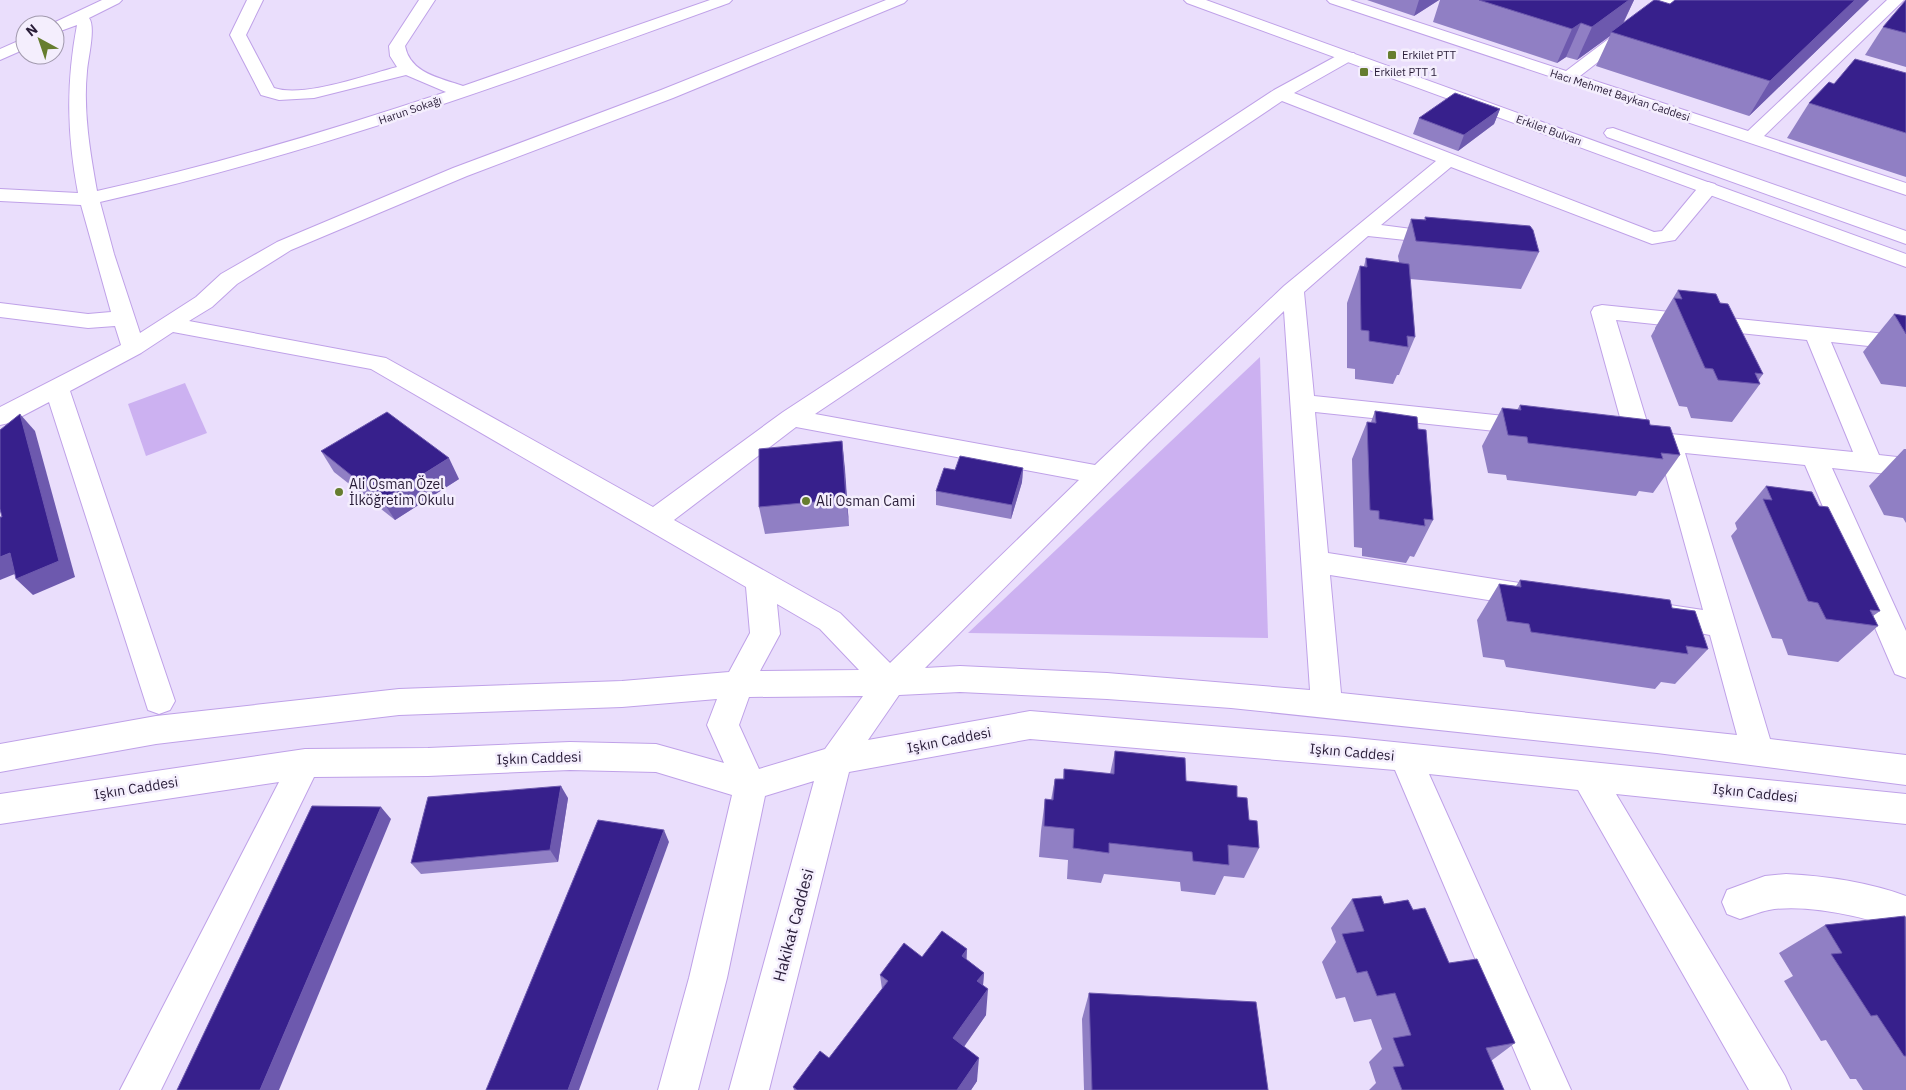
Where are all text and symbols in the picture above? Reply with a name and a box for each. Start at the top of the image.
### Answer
north arrow [15,15,65,65]
text: N [22,20,41,40]
place label: Erkilet PTT [1402,48,1457,62]
marker: Erkilet PTT [1386,49,1398,61]
place label: Erkilet PTT 1 [1374,65,1438,79]
marker: Erkilet PTT 1 [1358,66,1370,78]
street label: Hacı Mehmet Baykan Caddesi [1548,66,1692,124]
street label: Harun Sokağı [377,93,443,127]
street label: Erkilet Bulvarı [1514,112,1584,148]
place label: Ali Osman Özel İlköğretim Okulu [349,475,454,509]
marker: Ali Osman Özel İlköğretim Okulu [333,486,345,498]
place label: Ali Osman Cami [816,492,915,510]
marker: Ali Osman Cami [800,495,812,507]
street label: Işkın Caddesi [906,723,992,757]
street label: Işkın Caddesi [1309,739,1395,765]
street label: Işkın Caddesi [496,748,582,768]
street label: Işkın Caddesi [93,772,179,804]
street label: Işkın Caddesi [1712,780,1798,806]
street label: Hakikat Caddesi [768,866,818,984]

